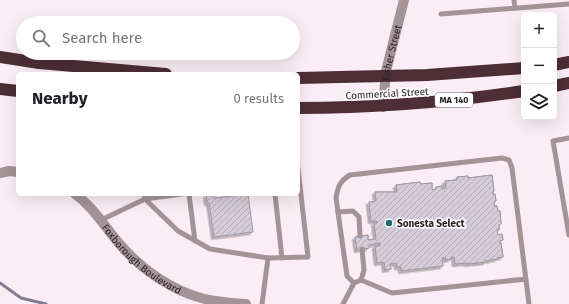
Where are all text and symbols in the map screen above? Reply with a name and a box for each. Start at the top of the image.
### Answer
map controls [521,12,557,120]
button: + [521,12,557,48]
search box [16,16,300,60]
street label: Fisher Street [380,23,405,81]
icon: search [30,27,52,49]
text: Search here [62,29,142,47]
button: − [521,48,557,84]
button: layers [521,84,557,120]
street label: Commercial Street [345,86,429,102]
text: Nearby [32,88,87,109]
text: 0 results [233,91,284,106]
road number: MA 140 [435,93,473,107]
marker: Sonesta Select [384,218,394,228]
place label: Sonesta Select [397,218,465,230]
street label: Foxborough Boulevard [99,222,183,297]

